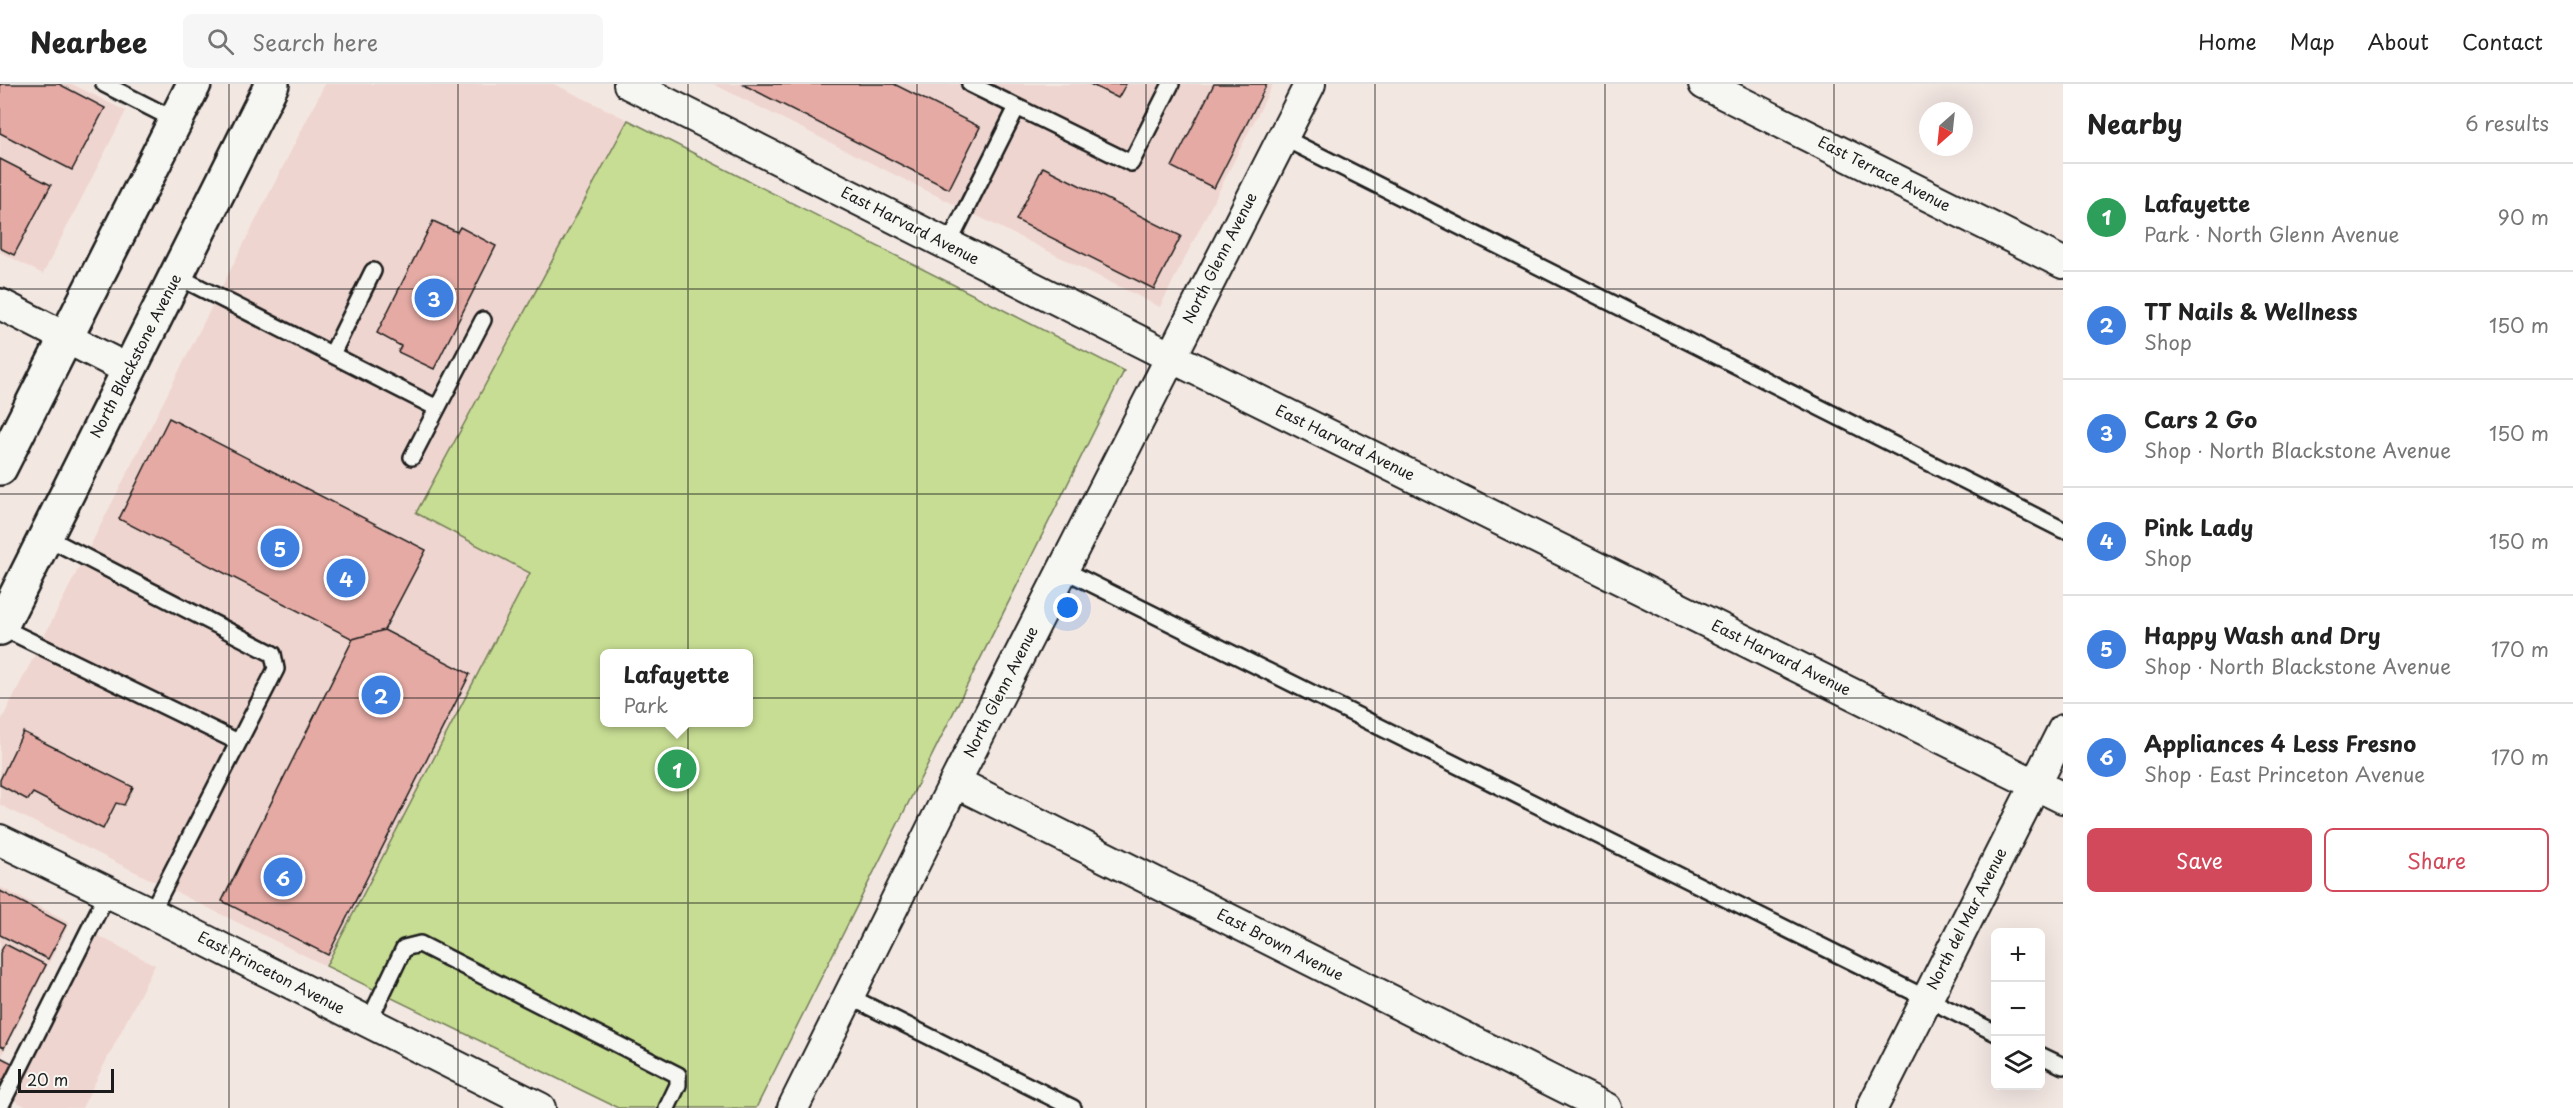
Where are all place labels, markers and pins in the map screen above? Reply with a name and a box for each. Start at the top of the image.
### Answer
pin: 3 [414,276,454,320]
pin: 5 [260,526,300,570]
pin: 4 [326,556,366,600]
pin: 2 [362,672,400,718]
pin: 1 [658,746,696,792]
pin: 6 [264,854,302,900]

